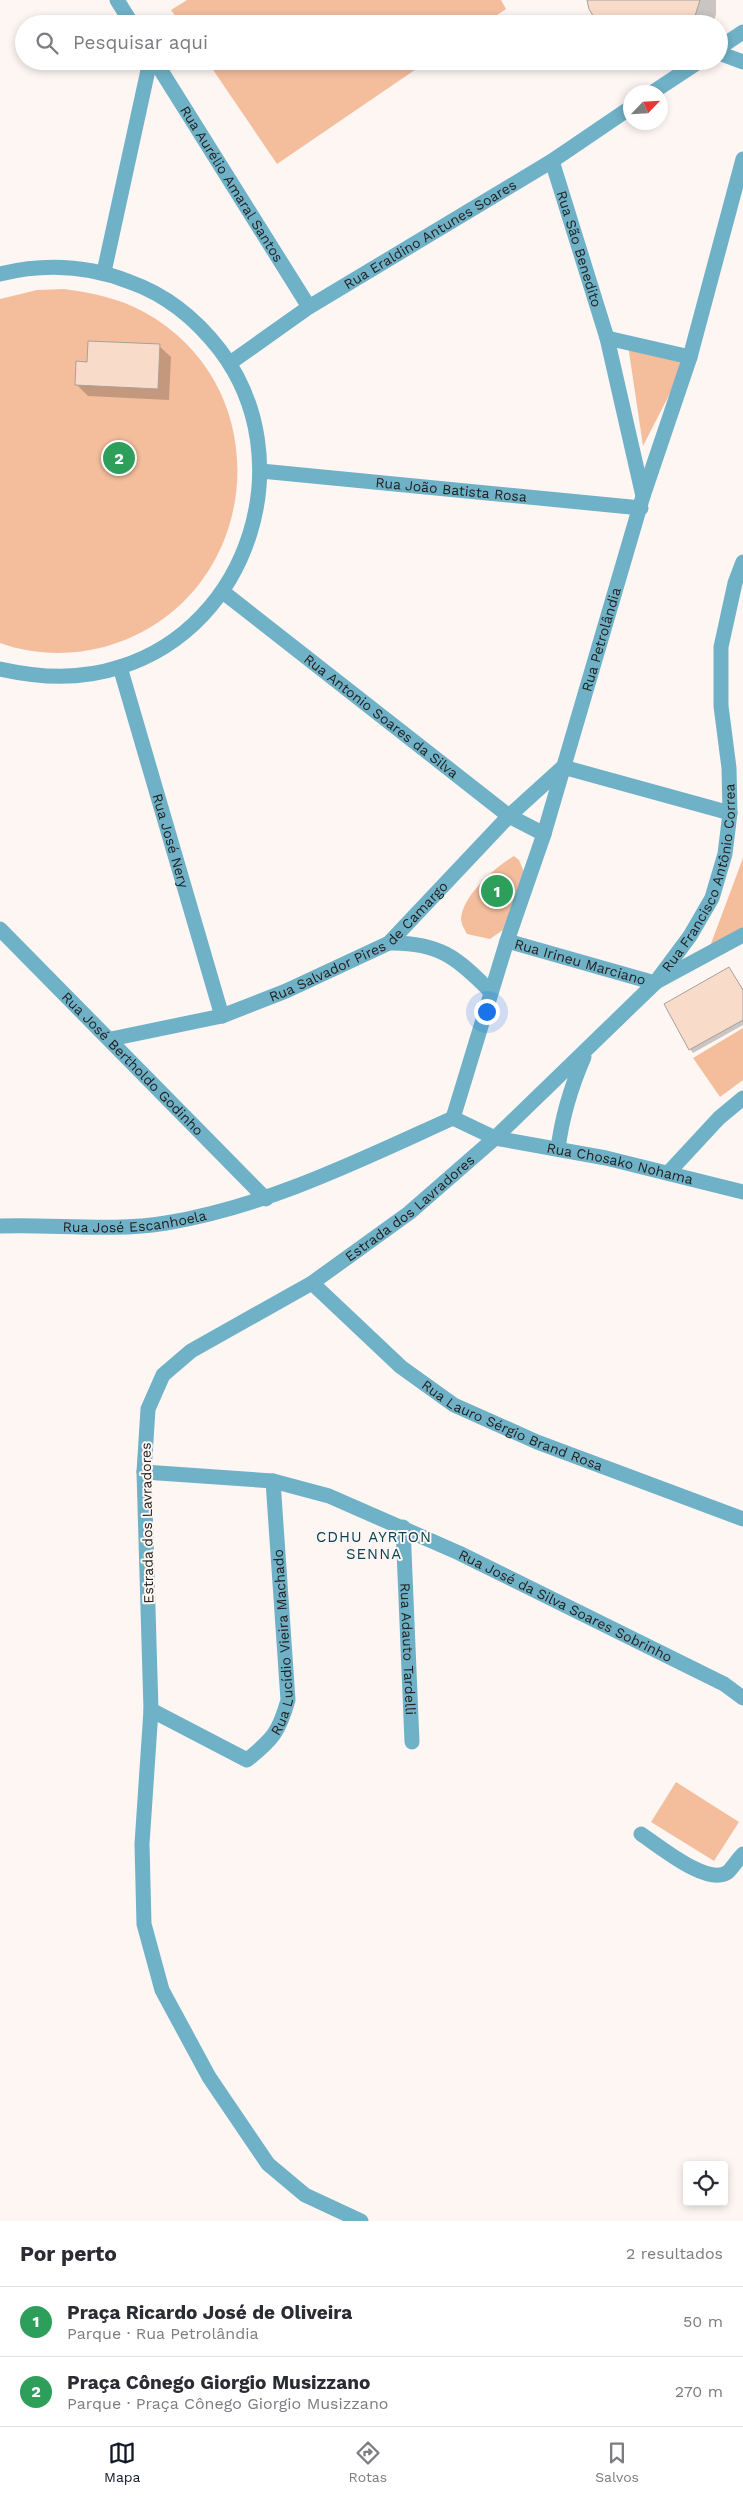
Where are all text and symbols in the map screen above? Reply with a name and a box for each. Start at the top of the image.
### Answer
search box [15,15,728,70]
icon: search [33,29,61,57]
text: Pesquisar aqui [73,31,208,54]
north arrow [623,85,668,130]
street label: Rua Aurélio Amaral Santos [177,103,287,265]
street label: Rua Eraldino Antunes Soares [341,176,519,292]
street label: Rua São Benedito [554,189,605,309]
pin: 2 [103,439,135,477]
street label: Rua João Batista Rosa [375,474,528,505]
street label: Rua Petrolândia [578,585,624,693]
street label: Rua Antonio Soares da Silva [301,651,462,781]
street label: Rua Francisco Antônio Correa [658,783,738,975]
street label: Rua José Nery [149,792,192,891]
pin: 1 [481,872,513,910]
street label: Rua Salvador Pires de Camargo [267,878,451,1005]
street label: Rua Irineu Marciano [513,936,648,988]
street label: Rua José Bertholdo Godinho [59,989,207,1139]
your location [474,999,500,1025]
street label: Rua Chosako Nohama [545,1139,695,1187]
street label: Estrada dos Lavradores [342,1152,478,1265]
street label: Rua José Escanhoela [62,1207,208,1235]
street label: Rua Lauro Sérgio Brand Rosa [419,1377,605,1474]
street label: Estrada dos Lavradores [138,1442,156,1604]
district label: CDHU AYRTON SENNA [316,1528,432,1563]
street label: Rua José da Silva Soares Sobrinho [456,1546,675,1665]
street label: Rua Lucídio Vieira Machado [267,1549,296,1738]
street label: Rua Adauto Tardelli [397,1582,419,1715]
map controls [683,2161,728,2206]
button: locate [683,2161,728,2206]
text: Por perto [20,2241,117,2266]
text: 2 resultados [626,2244,723,2263]
text: Praça Ricardo José de Oliveira [67,2301,352,2324]
text: 1 [33,2312,39,2331]
text: 50 m [683,2312,723,2331]
text: Parque · Rua Petrolândia [67,2324,259,2343]
text: Praça Cônego Giorgio Musizzano [67,2371,370,2394]
text: 2 [31,2382,41,2401]
text: 270 m [675,2382,723,2401]
text: Parque · Praça Cônego Giorgio Musizzano [67,2394,388,2413]
tab: Mapa [104,2439,141,2485]
tab: Rotas [349,2439,387,2485]
tab: Salvos [595,2439,639,2485]

